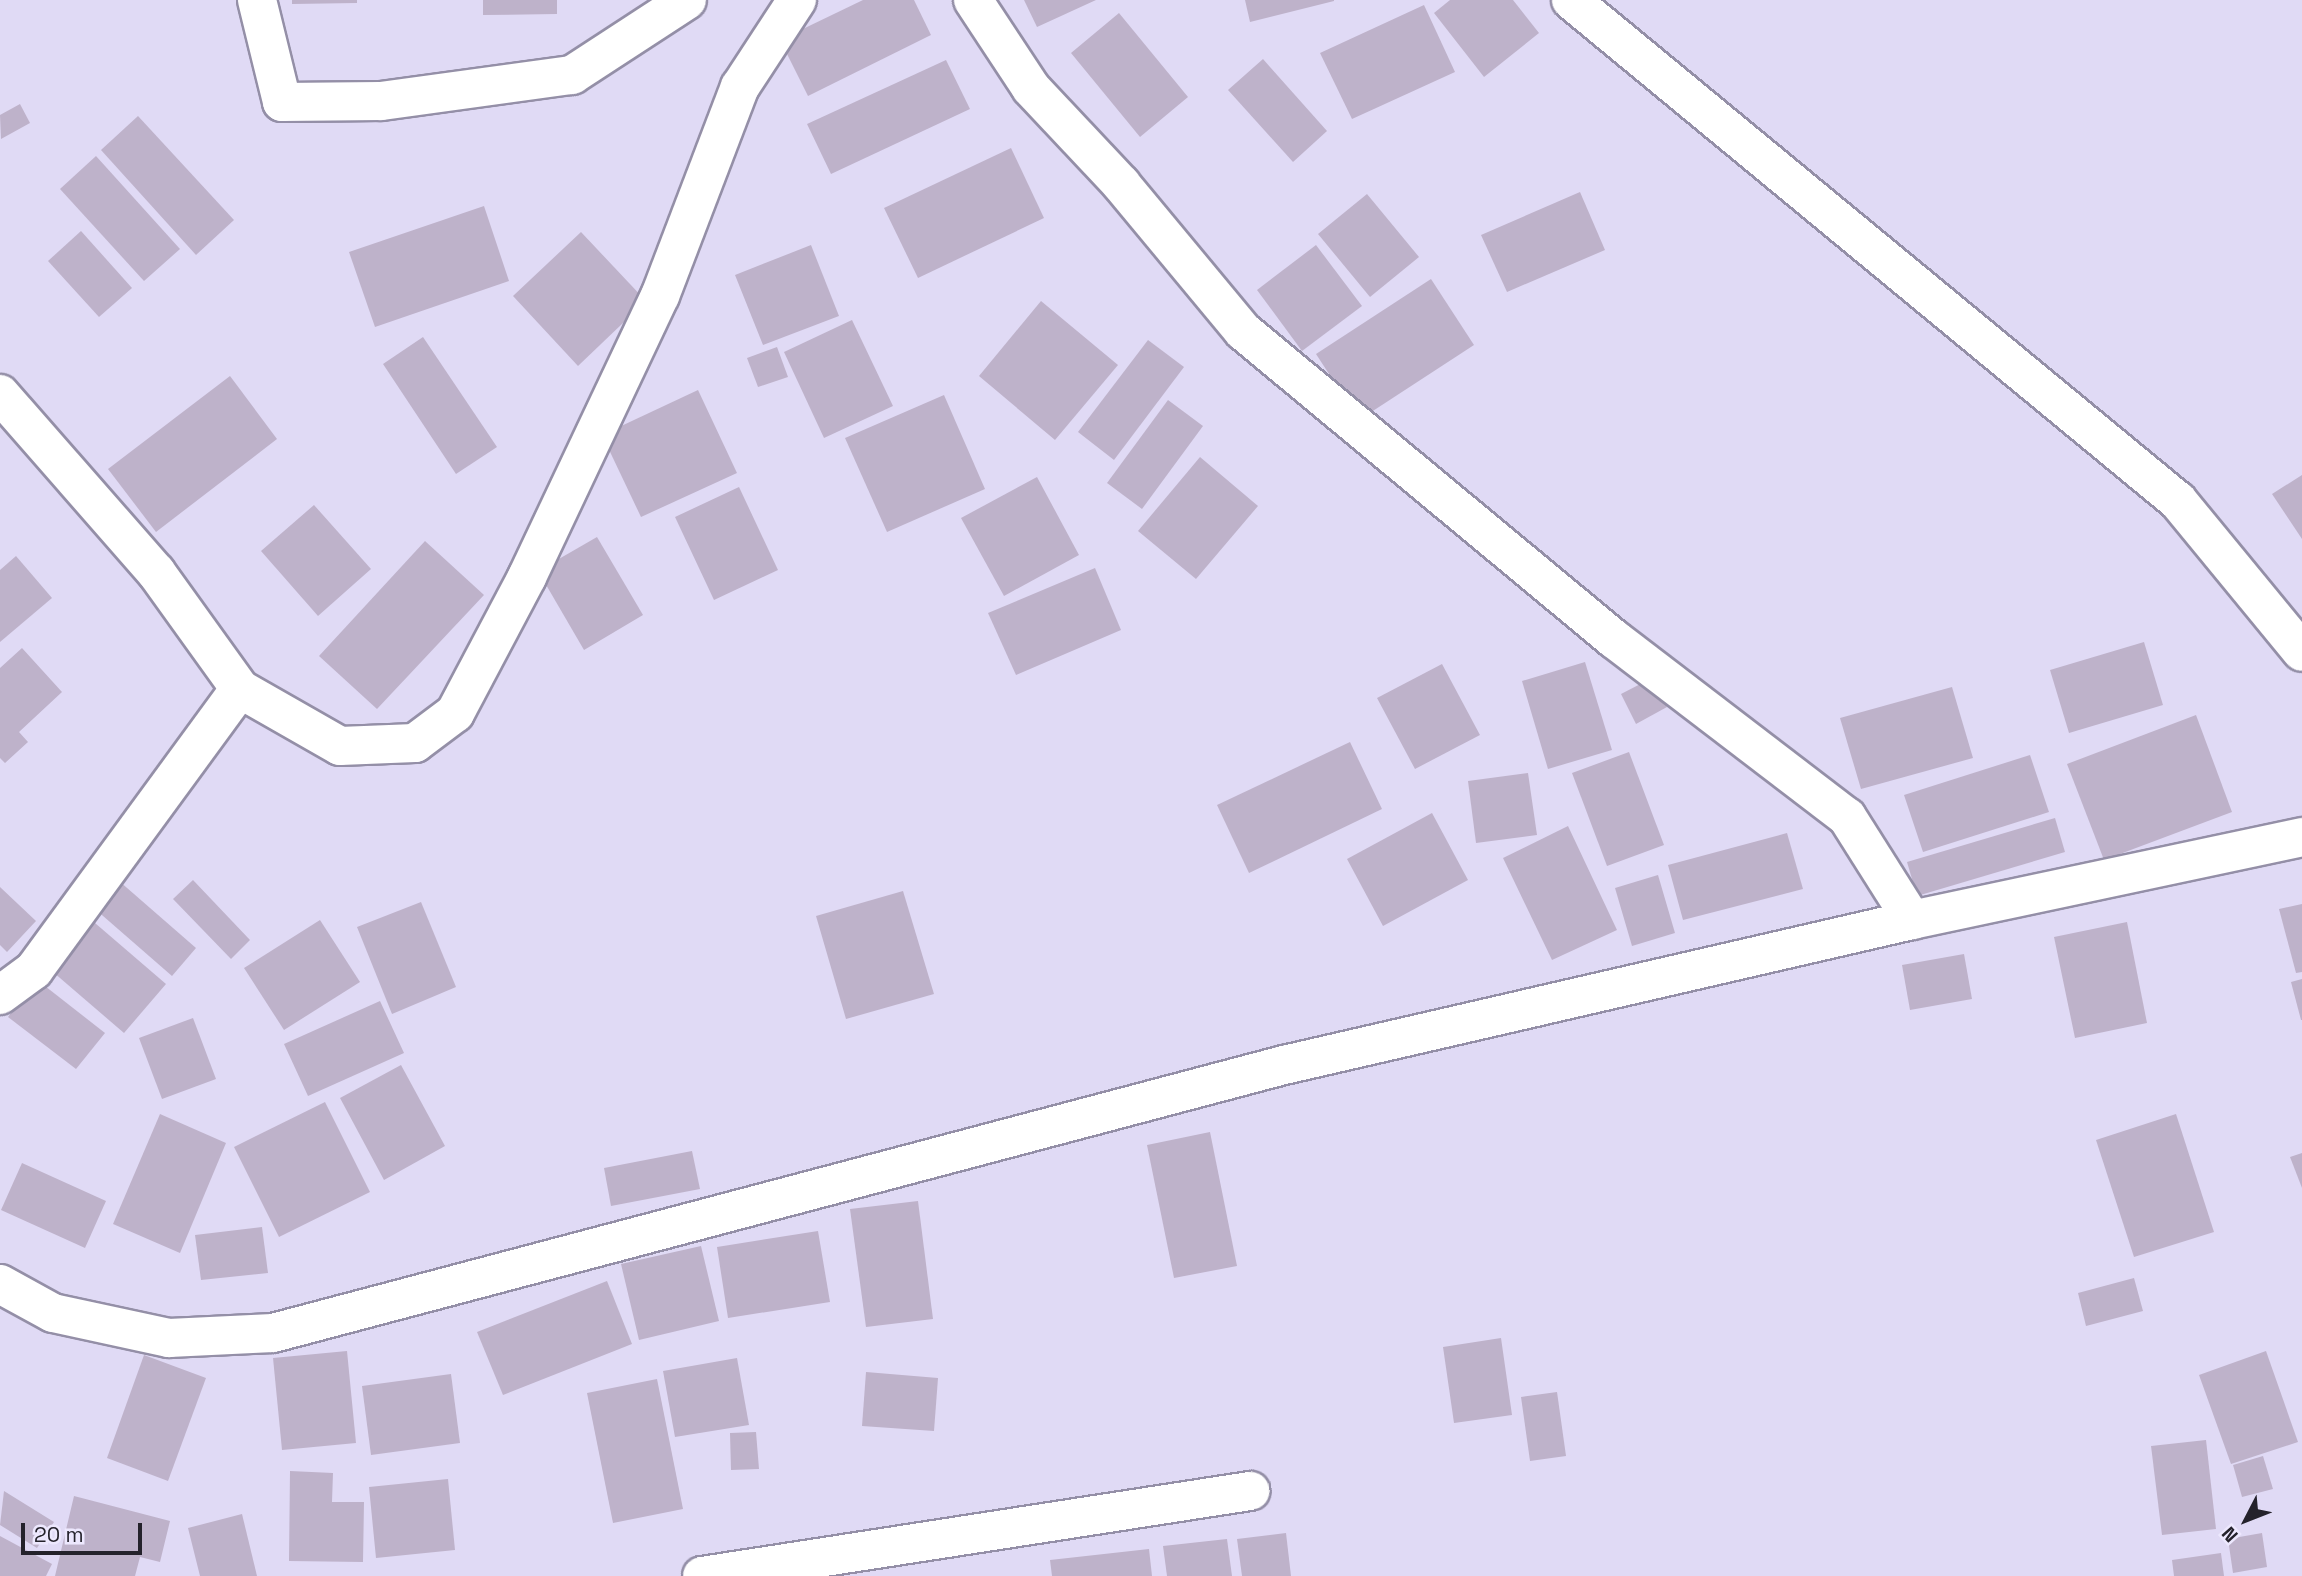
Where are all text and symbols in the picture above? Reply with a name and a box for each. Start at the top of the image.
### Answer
north arrow [2211,1485,2281,1555]
scale bar [24,1510,145,1554]
text: 20 m [34,1521,84,1548]
text: N [2216,1521,2244,1547]

